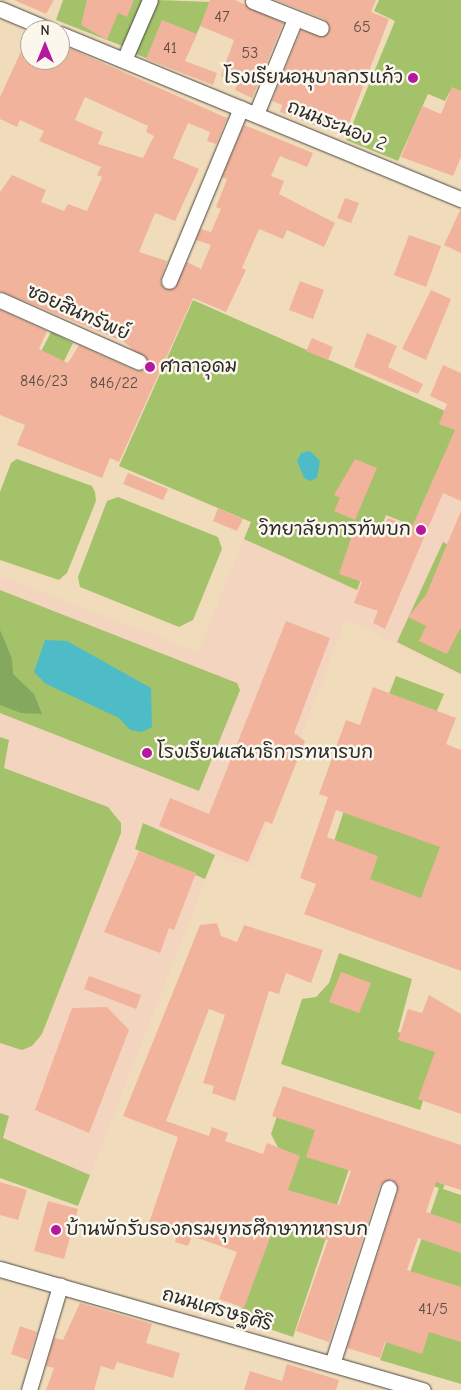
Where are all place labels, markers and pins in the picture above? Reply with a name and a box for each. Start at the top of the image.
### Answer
place label: โรงเรียนอนุบาลกรแก้ว [223,67,403,89]
marker: โรงเรียนอนุบาลกรแก้ว [407,72,419,84]
place label: ศาลาอุดม [160,356,237,378]
marker: ศาลาอุดม [144,361,156,373]
place label: วิทยาลัยการทัพบก [259,519,411,541]
marker: วิทยาลัยการทัพบก [415,524,427,536]
place label: โรงเรียนเสนาธิการทหารบก [157,742,373,764]
marker: โรงเรียนเสนาธิการทหารบก [141,747,153,759]
place label: บ้านพักรับรองกรมยุทธศึกษาทหารบก [66,1219,368,1241]
marker: บ้านพักรับรองกรมยุทธศึกษาทหารบก [50,1224,62,1236]

